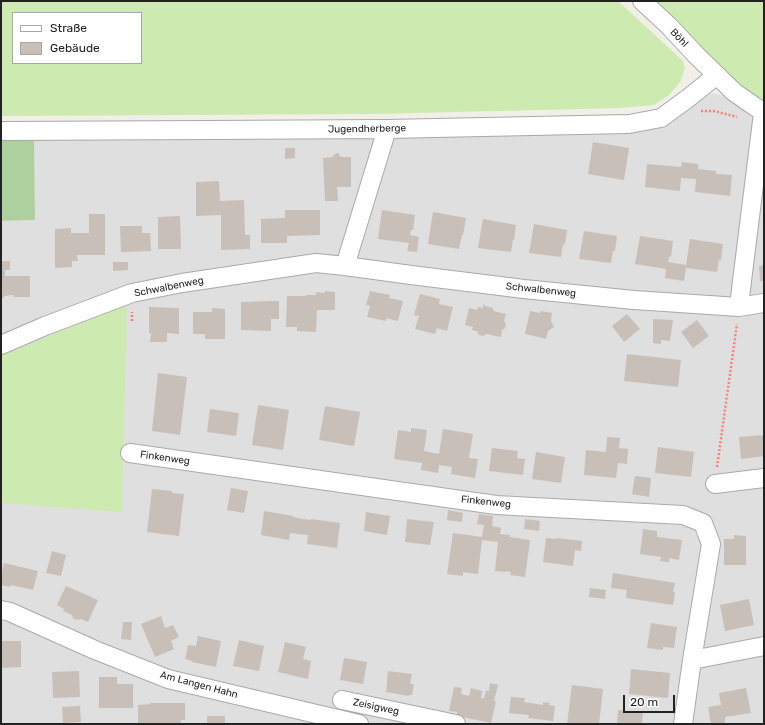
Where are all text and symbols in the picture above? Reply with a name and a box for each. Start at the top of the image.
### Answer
legend [12,12,142,64]
text: Straße [50,21,87,35]
street label: Böhl [667,26,691,50]
text: Gebäude [50,41,100,55]
street label: Jugendherberge [328,122,406,136]
street label: Schwalbenweg [133,274,205,300]
street label: Schwalbenweg [505,280,577,300]
street label: Finkenweg [139,449,191,467]
street label: Finkenweg [460,493,512,511]
street label: Am Langen Hahn [159,669,239,701]
scale bar [625,687,677,713]
text: 20 m [630,695,658,709]
street label: Zeisigweg [352,696,400,718]

